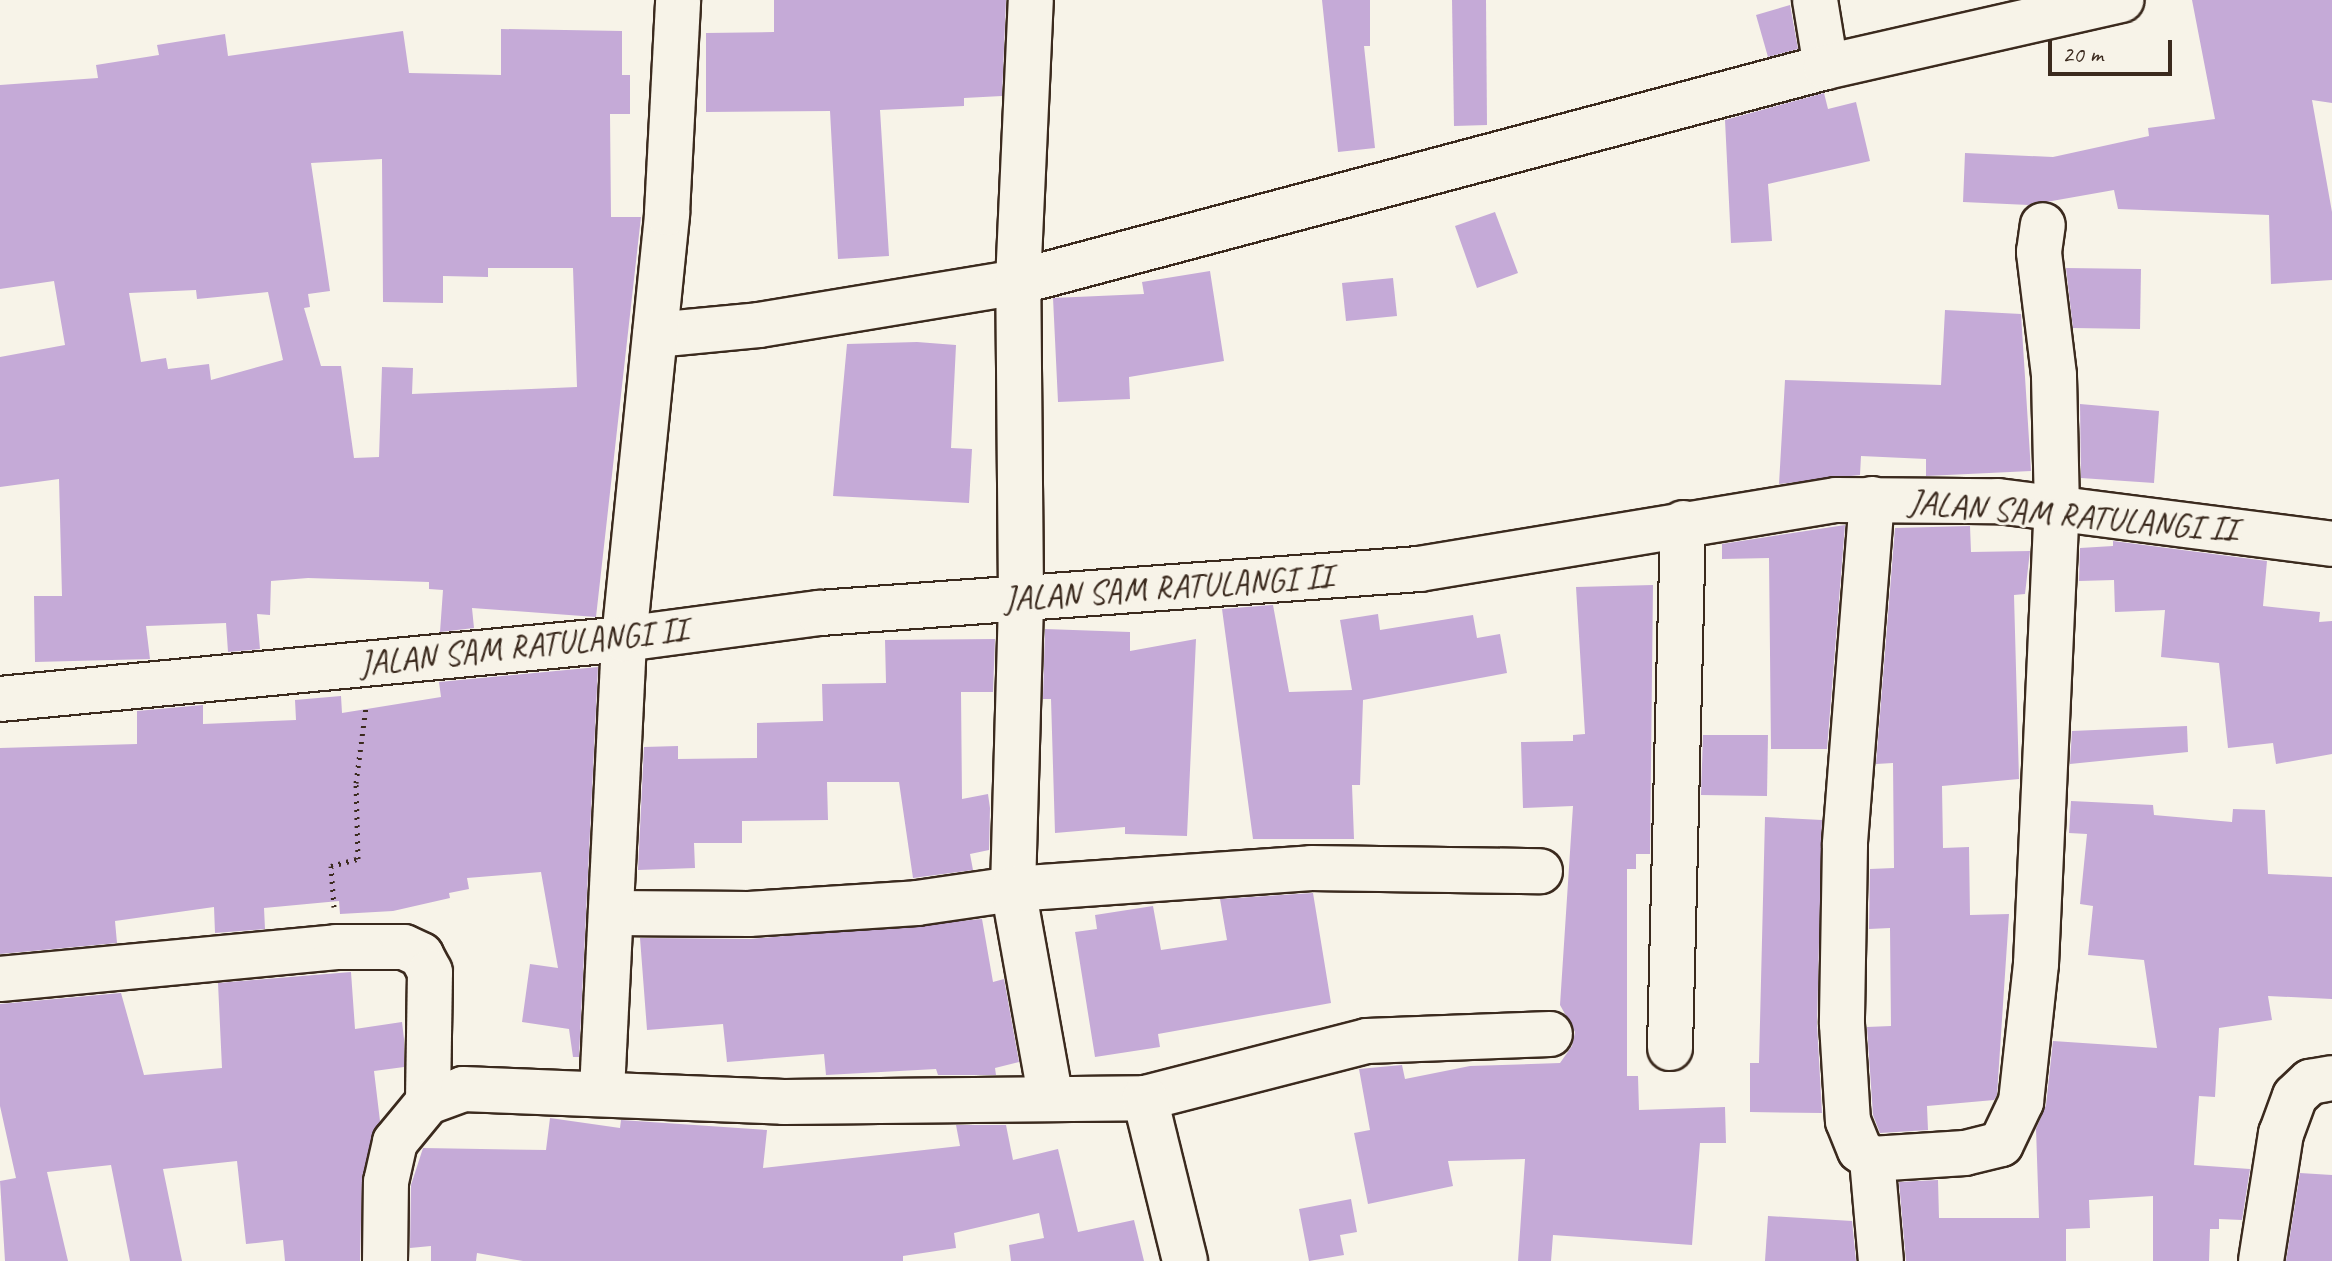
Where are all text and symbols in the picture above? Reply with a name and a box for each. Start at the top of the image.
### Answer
scale bar [2052,24,2176,74]
text: 20 m [2062,39,2103,69]
street label: JALAN SAM RATULANGI II [1904,480,2242,550]
street label: JALAN SAM RATULANGI II [1000,555,1336,619]
street label: JALAN SAM RATULANGI II [354,608,692,684]

